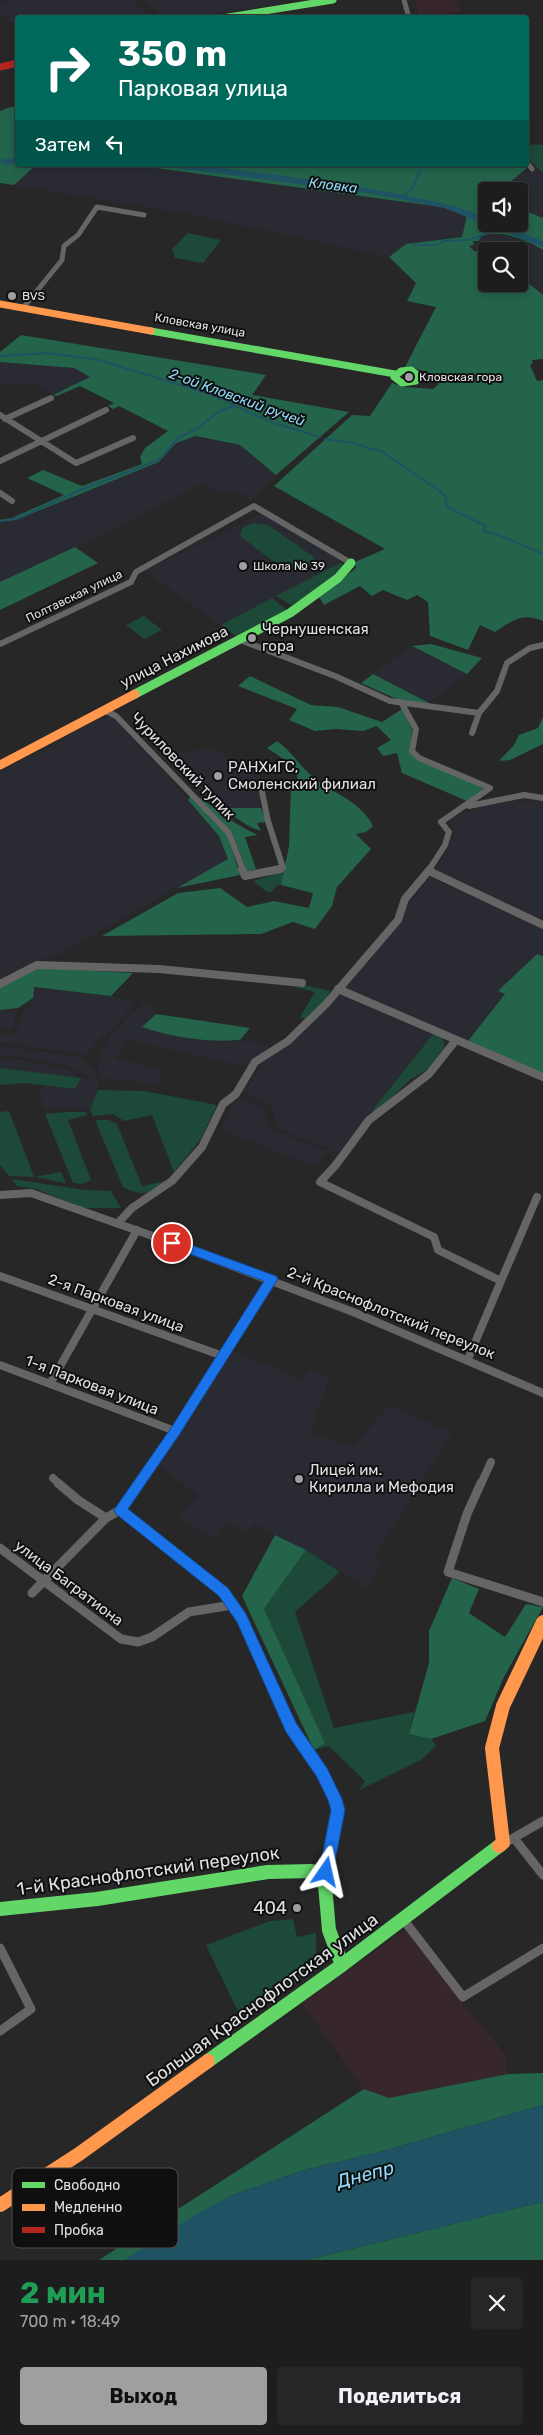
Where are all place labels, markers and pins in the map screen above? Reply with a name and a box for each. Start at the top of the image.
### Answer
place label: BVS [22,289,45,303]
marker: BVS [6,290,18,302]
place label: Кловская гора [419,370,502,384]
marker: Кловская гора [403,371,415,383]
place label: Школа № 39 [253,559,325,573]
marker: Школа № 39 [237,560,249,572]
place label: Чернушенская гора [262,620,369,655]
marker: Чернушенская гора [246,632,258,644]
place label: РАНХиГС, Смоленский филиал [228,758,376,793]
marker: РАНХиГС, Смоленский филиал [212,770,224,782]
pin [151,1222,193,1264]
place label: Лицей им. Кирилла и Мефодия [309,1461,454,1496]
marker: Лицей им. Кирилла и Мефодия [293,1473,305,1485]
place label: 404 [253,1897,287,1919]
marker: 404 [291,1902,303,1914]

